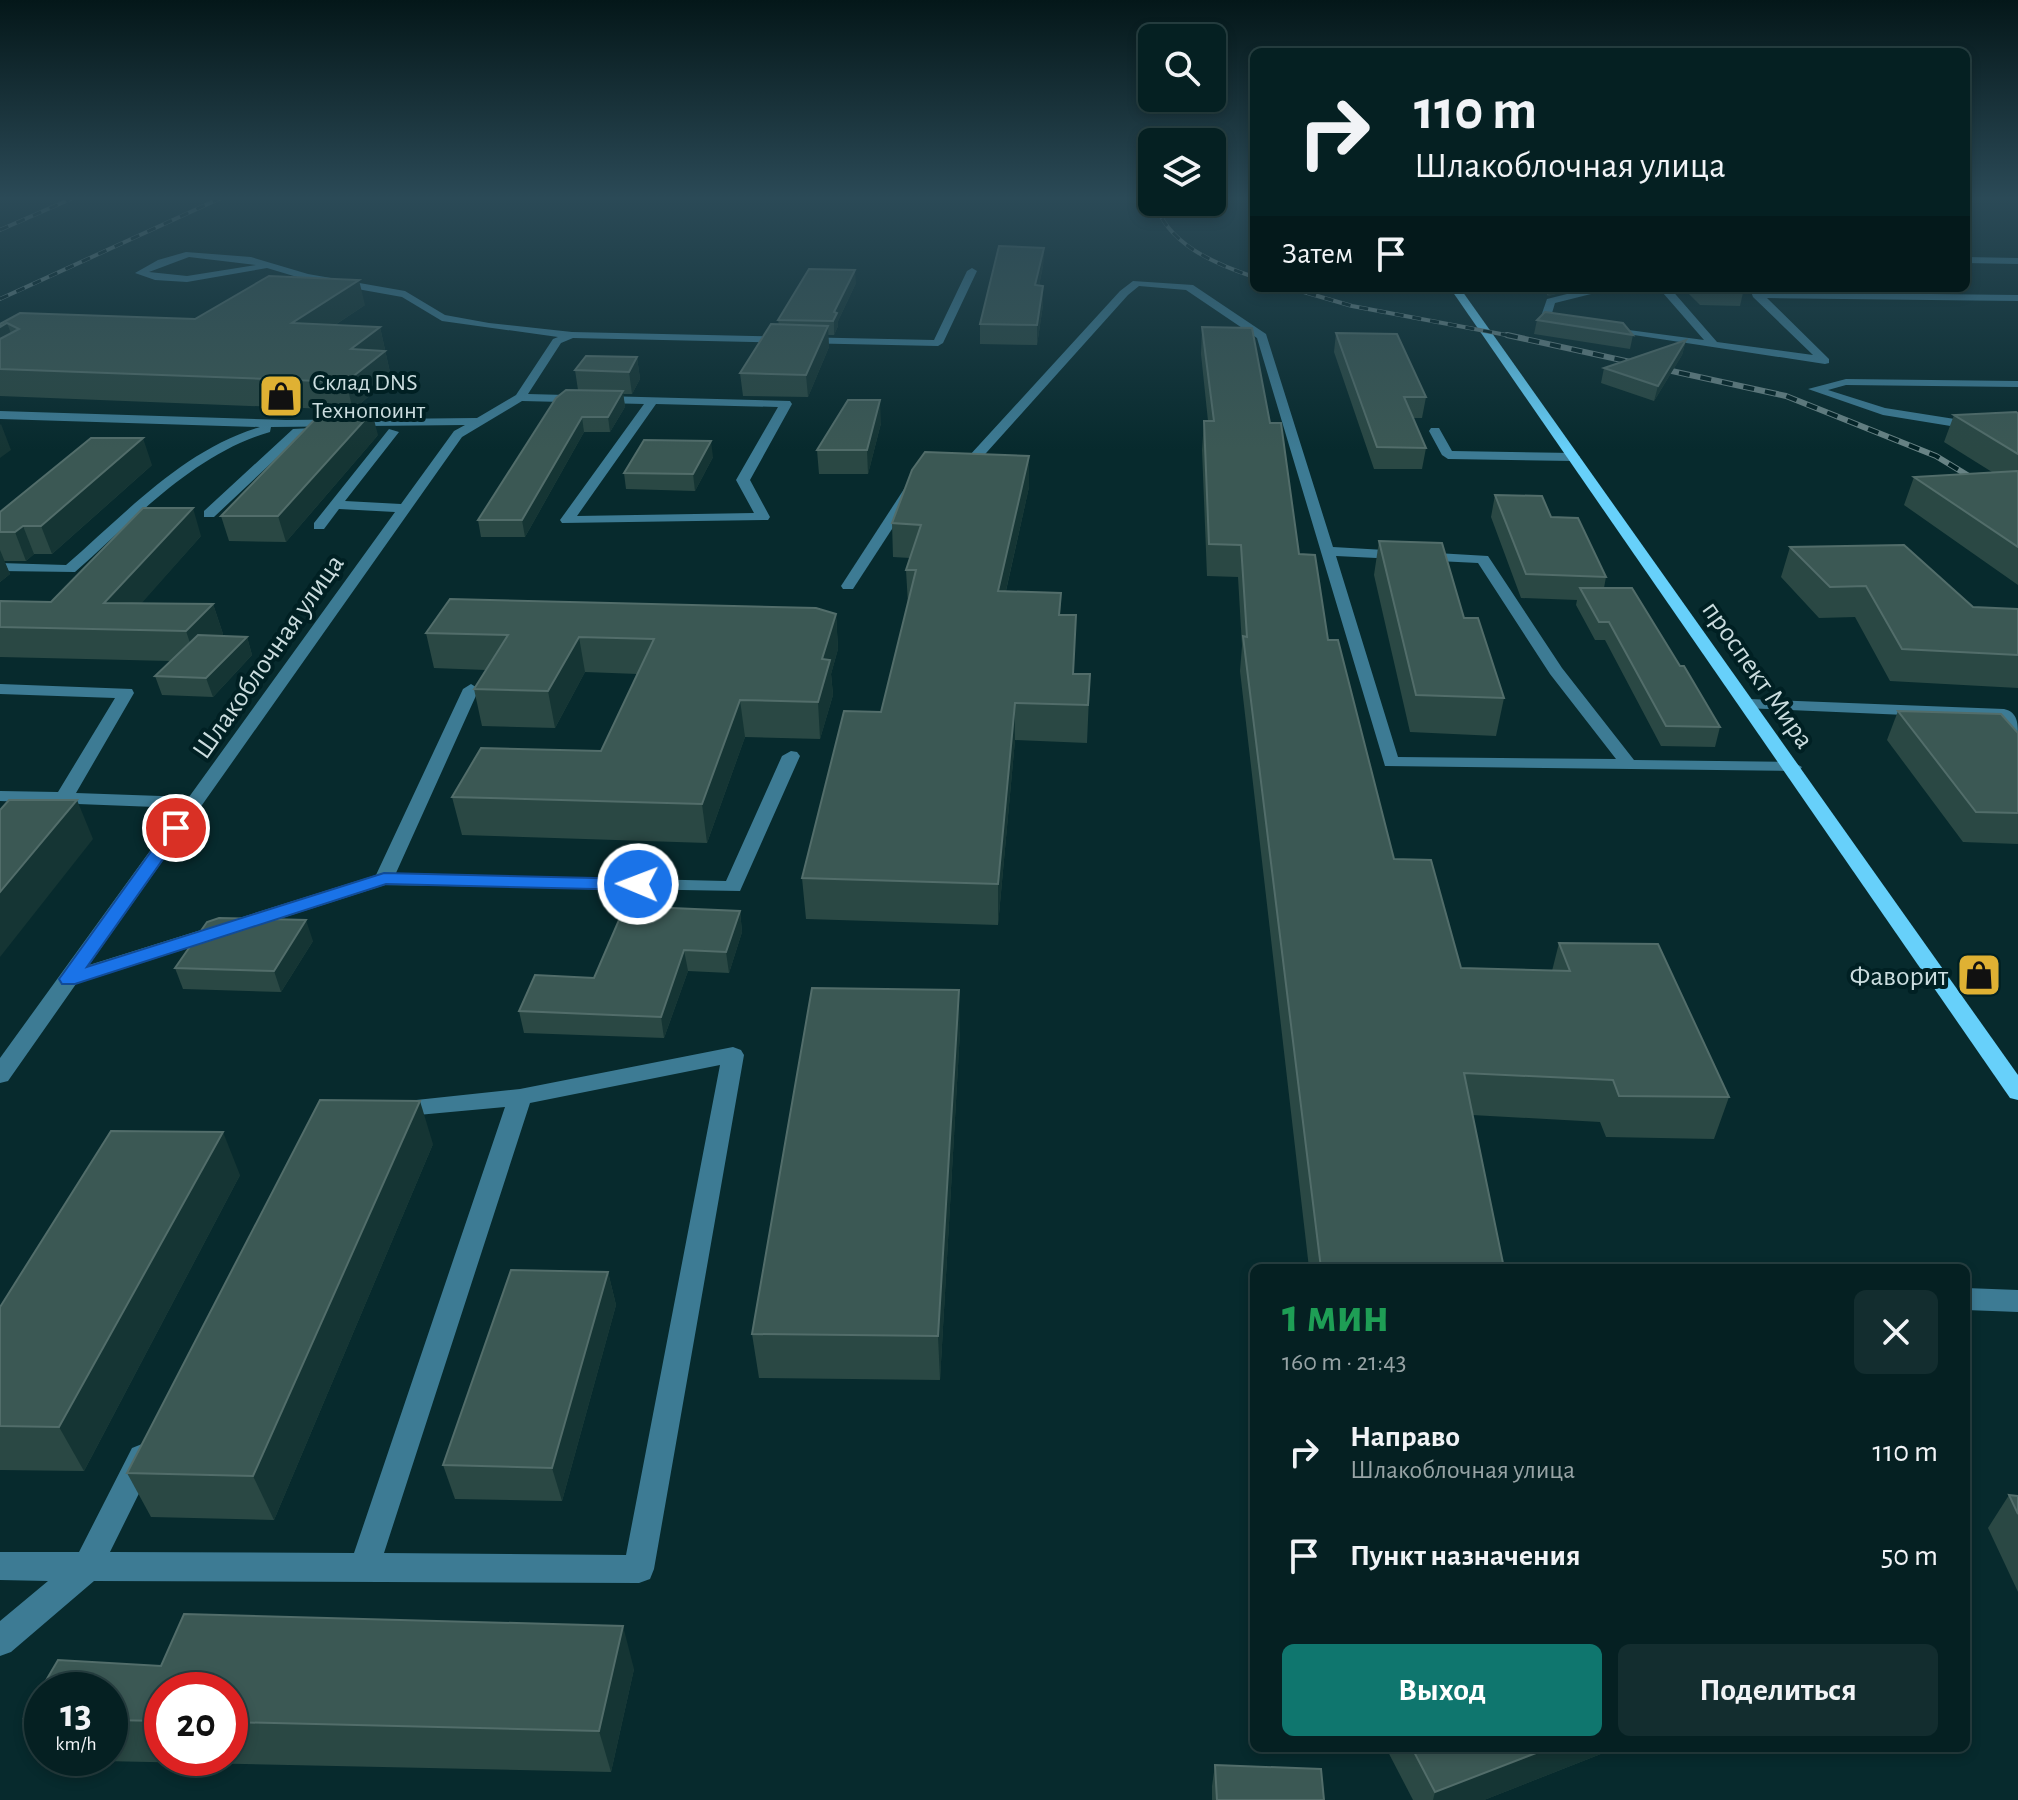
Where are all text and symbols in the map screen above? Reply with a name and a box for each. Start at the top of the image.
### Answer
map controls [1138,24,1226,216]
button: search [1138,24,1226,112]
icon: right [1282,80,1386,184]
text: 110 m [1414,83,1537,139]
button: layers [1138,128,1226,216]
text: Шлакоблочная улица [1414,148,1726,184]
icon: arrive [1369,232,1413,276]
text: Затем [1282,239,1353,269]
place label: Склад DNS Технопоинт [312,371,425,423]
shop icon: Склад DNS Технопоинт [257,372,305,420]
street label: Шлакоблочная улица [188,550,350,764]
street label: проспект Мира [1696,596,1819,754]
pin [142,794,210,862]
icon: arrive [154,806,198,850]
position arrow [596,842,680,926]
shop icon: Фаворит [1955,951,2003,999]
place label: Фаворит [1850,963,1949,991]
button: close [1854,1290,1938,1374]
text: 1 мин [1282,1293,1389,1341]
text: 160 m · 21:43 [1282,1349,1406,1375]
text: Направо [1350,1422,1460,1452]
icon: right [1282,1430,1326,1474]
text: 110 m [1873,1437,1938,1467]
text: Шлакоблочная улица [1350,1457,1575,1483]
icon: arrive [1282,1534,1326,1578]
text: Пункт назначения [1350,1541,1581,1571]
text: 50 m [1881,1541,1938,1571]
button: Выход [1282,1644,1602,1736]
button: Поделиться [1618,1644,1938,1736]
speed limit sign: 20 [144,1672,248,1776]
text: 13 [60,1694,92,1734]
text: km/h [55,1734,97,1754]

